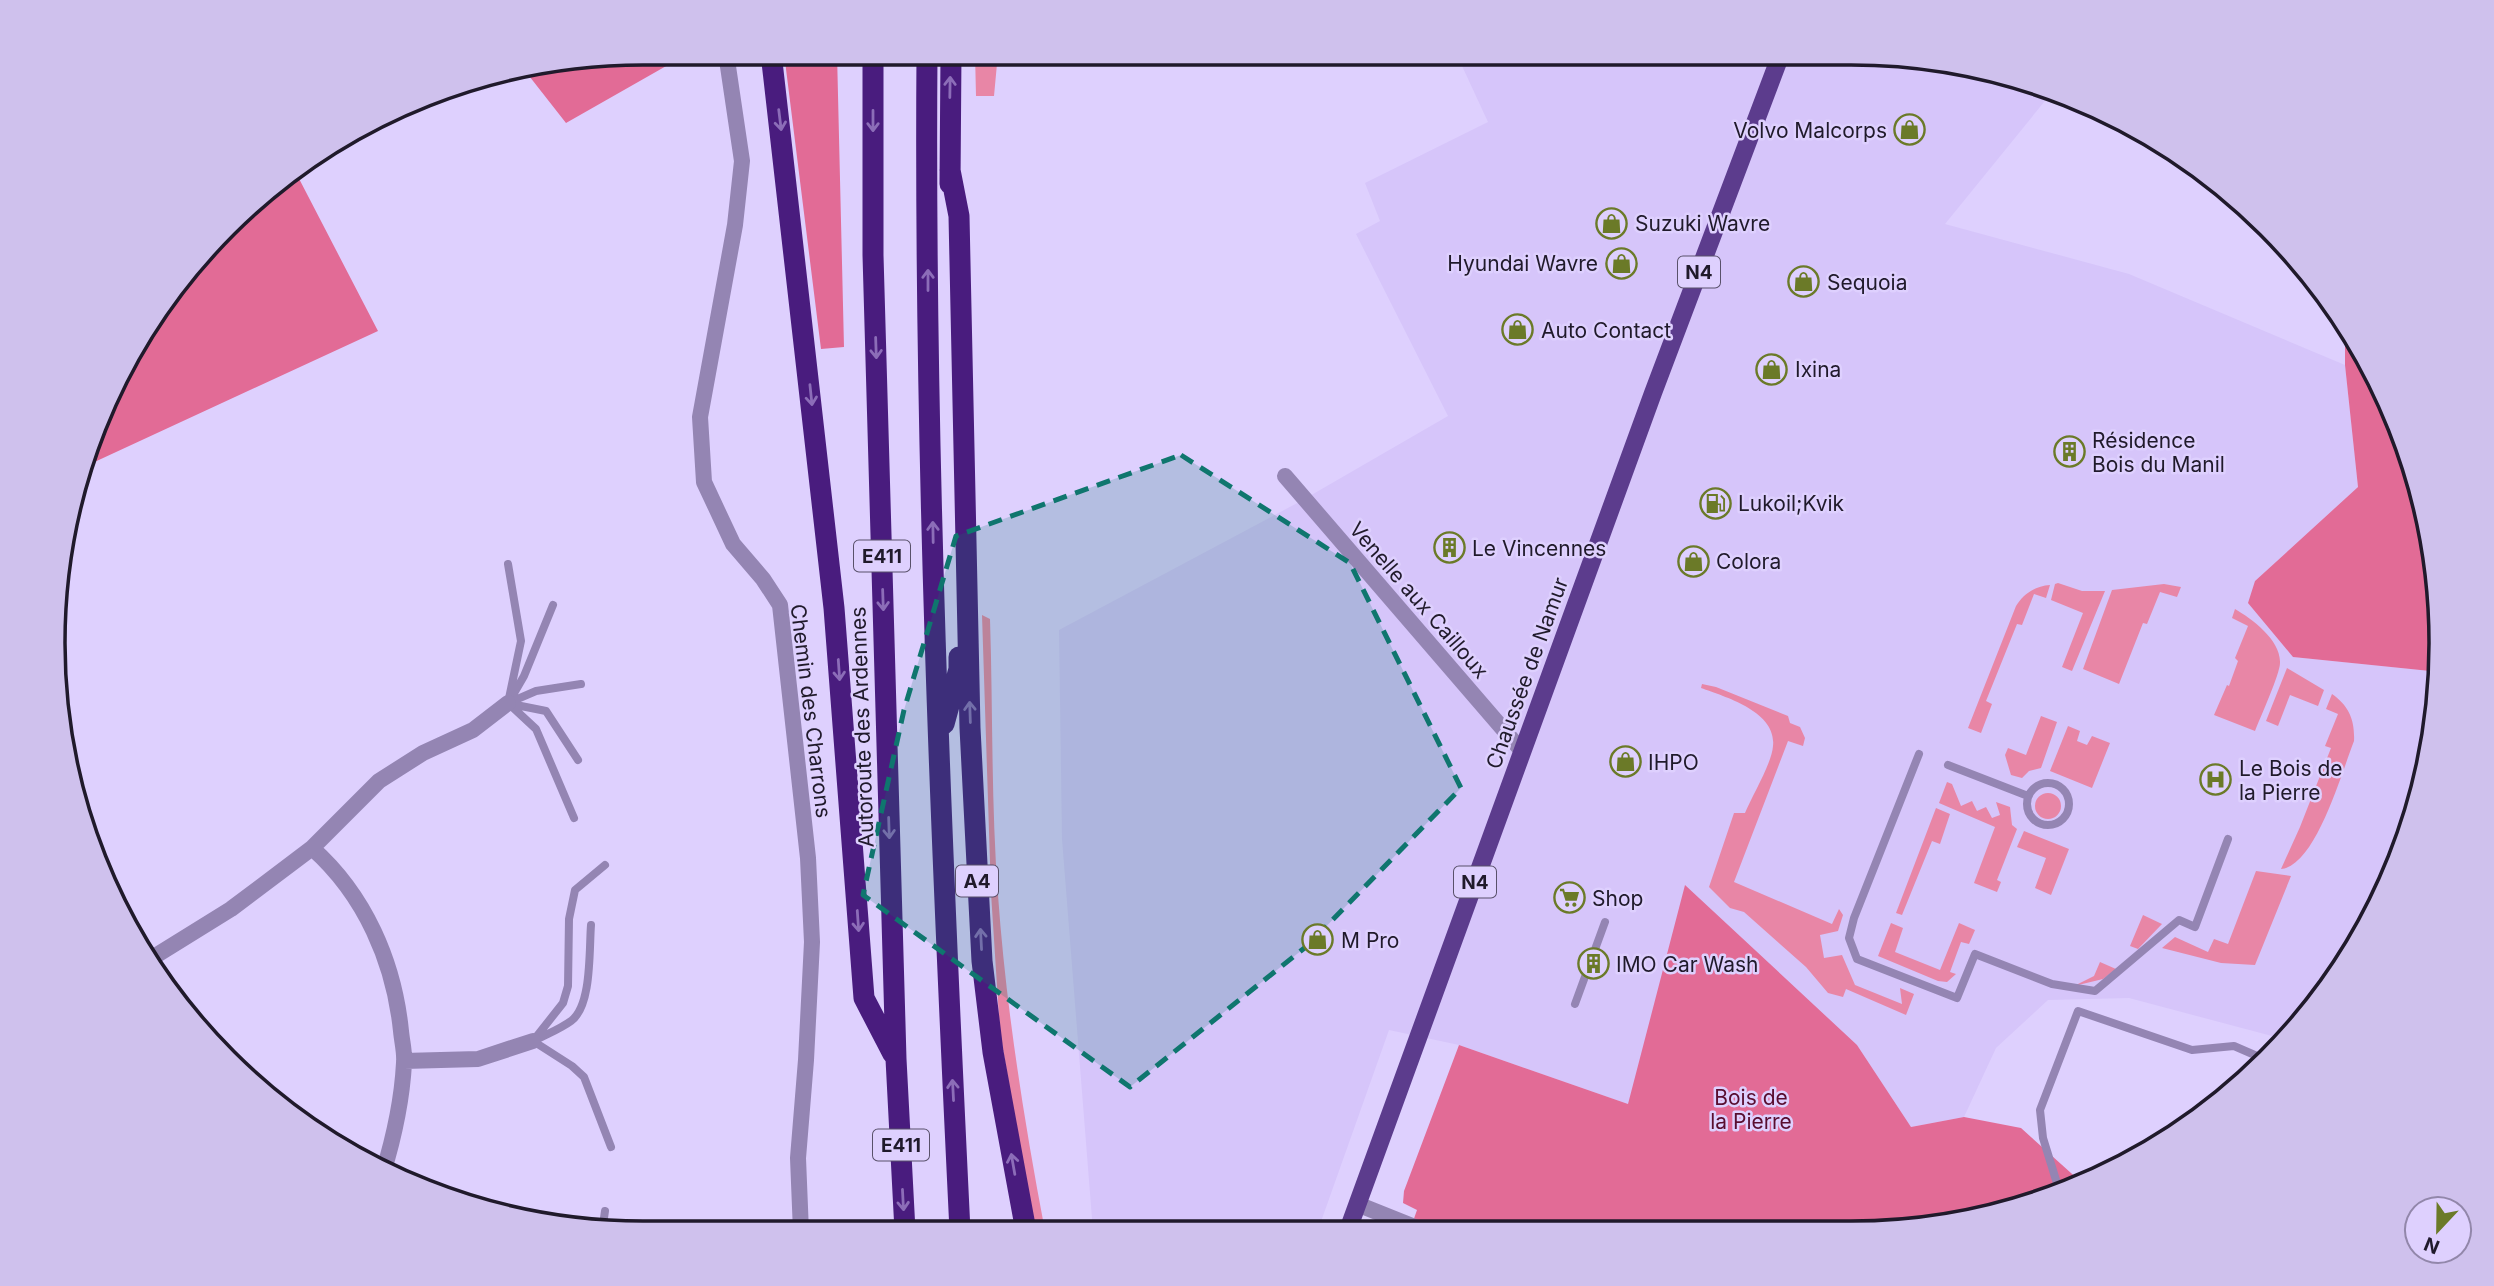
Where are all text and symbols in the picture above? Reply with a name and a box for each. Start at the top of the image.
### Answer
one-way arrow [944,76,957,99]
one-way arrow [774,108,787,131]
one-way arrow [866,109,880,132]
shop icon: Volvo Malcorps [1893,113,1927,147]
place label: Volvo Malcorps [1733,118,1887,143]
shop icon: Suzuki Wavre [1595,206,1629,240]
place label: Suzuki Wavre [1635,211,1770,236]
shop icon: Hyundai Wavre [1604,246,1638,280]
place label: Hyundai Wavre [1447,251,1598,276]
road number: N4 [1678,256,1720,288]
shop icon: Sequoia [1787,265,1821,299]
one-way arrow [921,269,935,292]
place label: Sequoia [1827,270,1907,295]
shop icon: Auto Contact [1501,313,1535,347]
place label: Auto Contact [1541,318,1671,343]
one-way arrow [869,337,882,360]
shop icon: Ixina [1755,352,1789,386]
place label: Ixina [1795,357,1841,382]
one-way arrow [804,383,817,406]
place label: Résidence Bois du Manil [2092,428,2225,477]
building icon: Résidence Bois du Manil [2052,435,2086,469]
fuel station icon: Lukoil;Kvik [1698,486,1732,520]
place label: Lukoil;Kvik [1738,491,1845,516]
street label: Venelle aux Cailloux [1344,517,1494,683]
one-way arrow [926,521,940,544]
building icon: Le Vincennes [1432,531,1466,565]
place label: Le Vincennes [1472,536,1606,561]
road number: E411 [854,540,910,572]
shop icon: Colora [1676,544,1710,578]
place label: Colora [1716,549,1781,574]
street label: Chaussée de Namur [1481,574,1573,772]
one-way arrow [876,589,890,612]
street label: Chemin des Charrons [785,603,837,819]
street label: Autoroute des Ardennes [845,606,879,848]
one-way arrow [833,658,846,681]
one-way arrow [963,700,977,723]
shop icon: IHPO [1608,745,1642,779]
place label: IHPO [1648,750,1699,775]
place label: Le Bois de la Pierre [2239,756,2343,805]
hospital icon: Le Bois de la Pierre [2199,763,2233,797]
one-way arrow [883,816,896,839]
road number: A4 [956,866,998,897]
road number: N4 [1454,866,1496,898]
supermarket icon: Shop [1552,881,1586,915]
place label: Shop [1592,886,1643,911]
one-way arrow [852,910,865,932]
shop icon: M Pro [1301,923,1335,957]
one-way arrow [974,928,987,951]
place label: M Pro [1341,928,1399,953]
building icon: IMO Car Wash [1576,947,1610,981]
place label: IMO Car Wash [1616,952,1758,977]
one-way arrow [947,1078,960,1101]
park label: Bois de la Pierre [1710,1085,1792,1134]
road number: E411 [873,1130,929,1161]
one-way arrow [1006,1153,1020,1176]
one-way arrow [897,1189,910,1212]
north arrow [2403,1195,2473,1265]
text: N [2421,1232,2443,1259]

